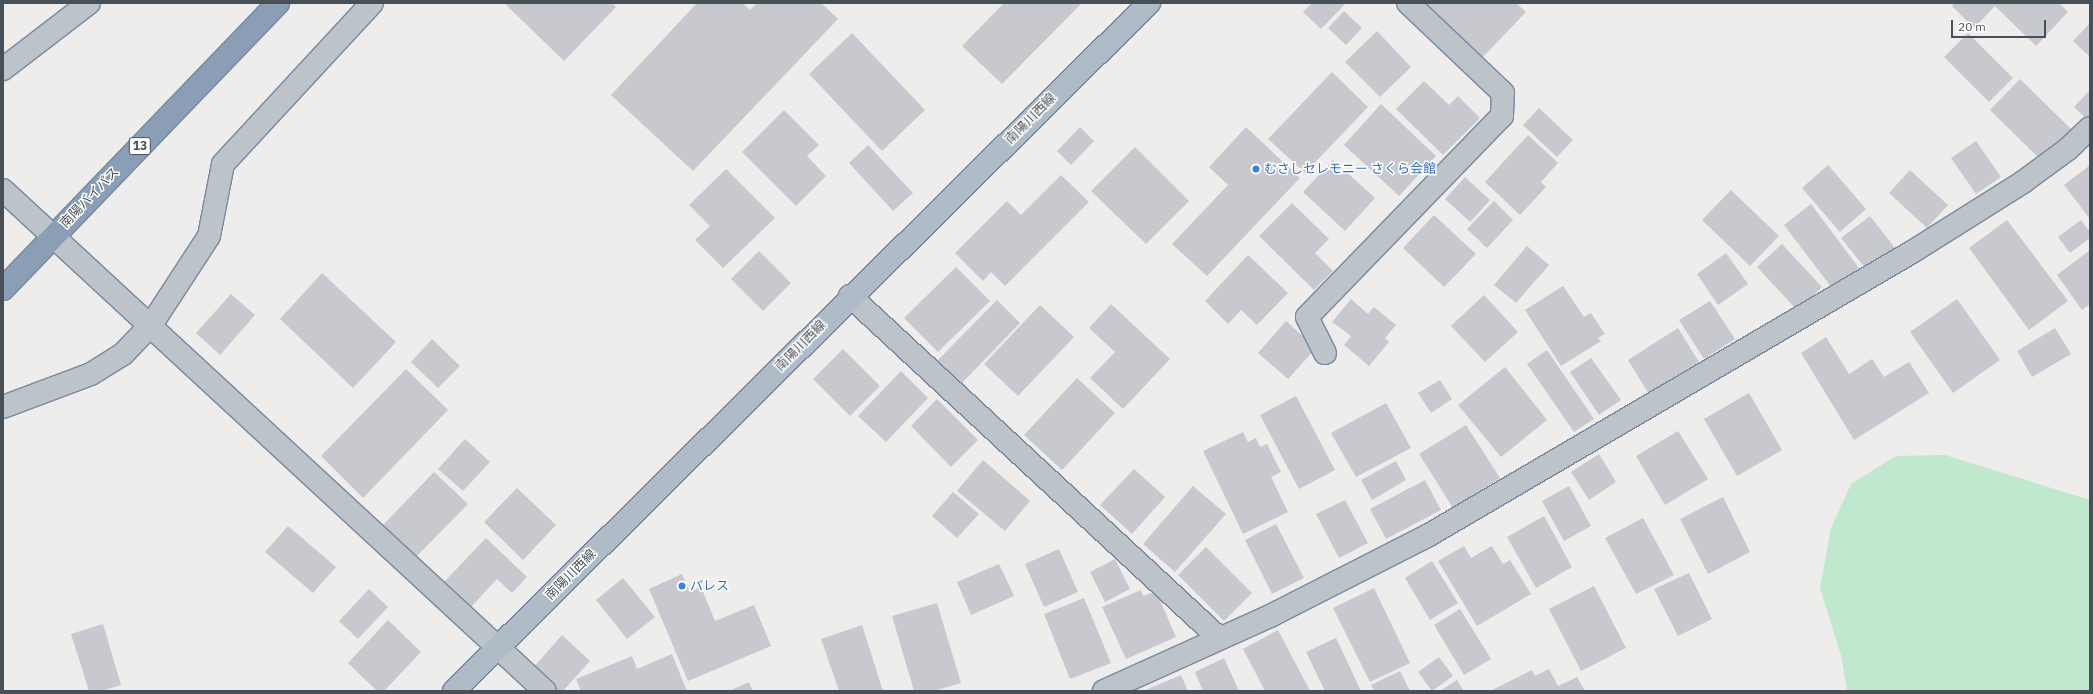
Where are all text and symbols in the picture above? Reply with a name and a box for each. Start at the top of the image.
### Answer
scale bar [1953,12,2048,38]
text: 20 m [1958,19,1986,34]
street label: 南陽川西線 [1003,91,1059,147]
road number: 13 [128,136,152,156]
place label: むさしセレモニー さくら会館 [1264,161,1436,177]
marker: むさしセレモニー さくら会館 [1251,164,1261,174]
street label: 南陽バイパス [57,165,123,231]
street label: 南陽川西線 [773,318,829,374]
street label: 南陽川西線 [543,547,599,603]
place label: パレス [690,578,729,594]
marker: パレス [677,581,687,591]

